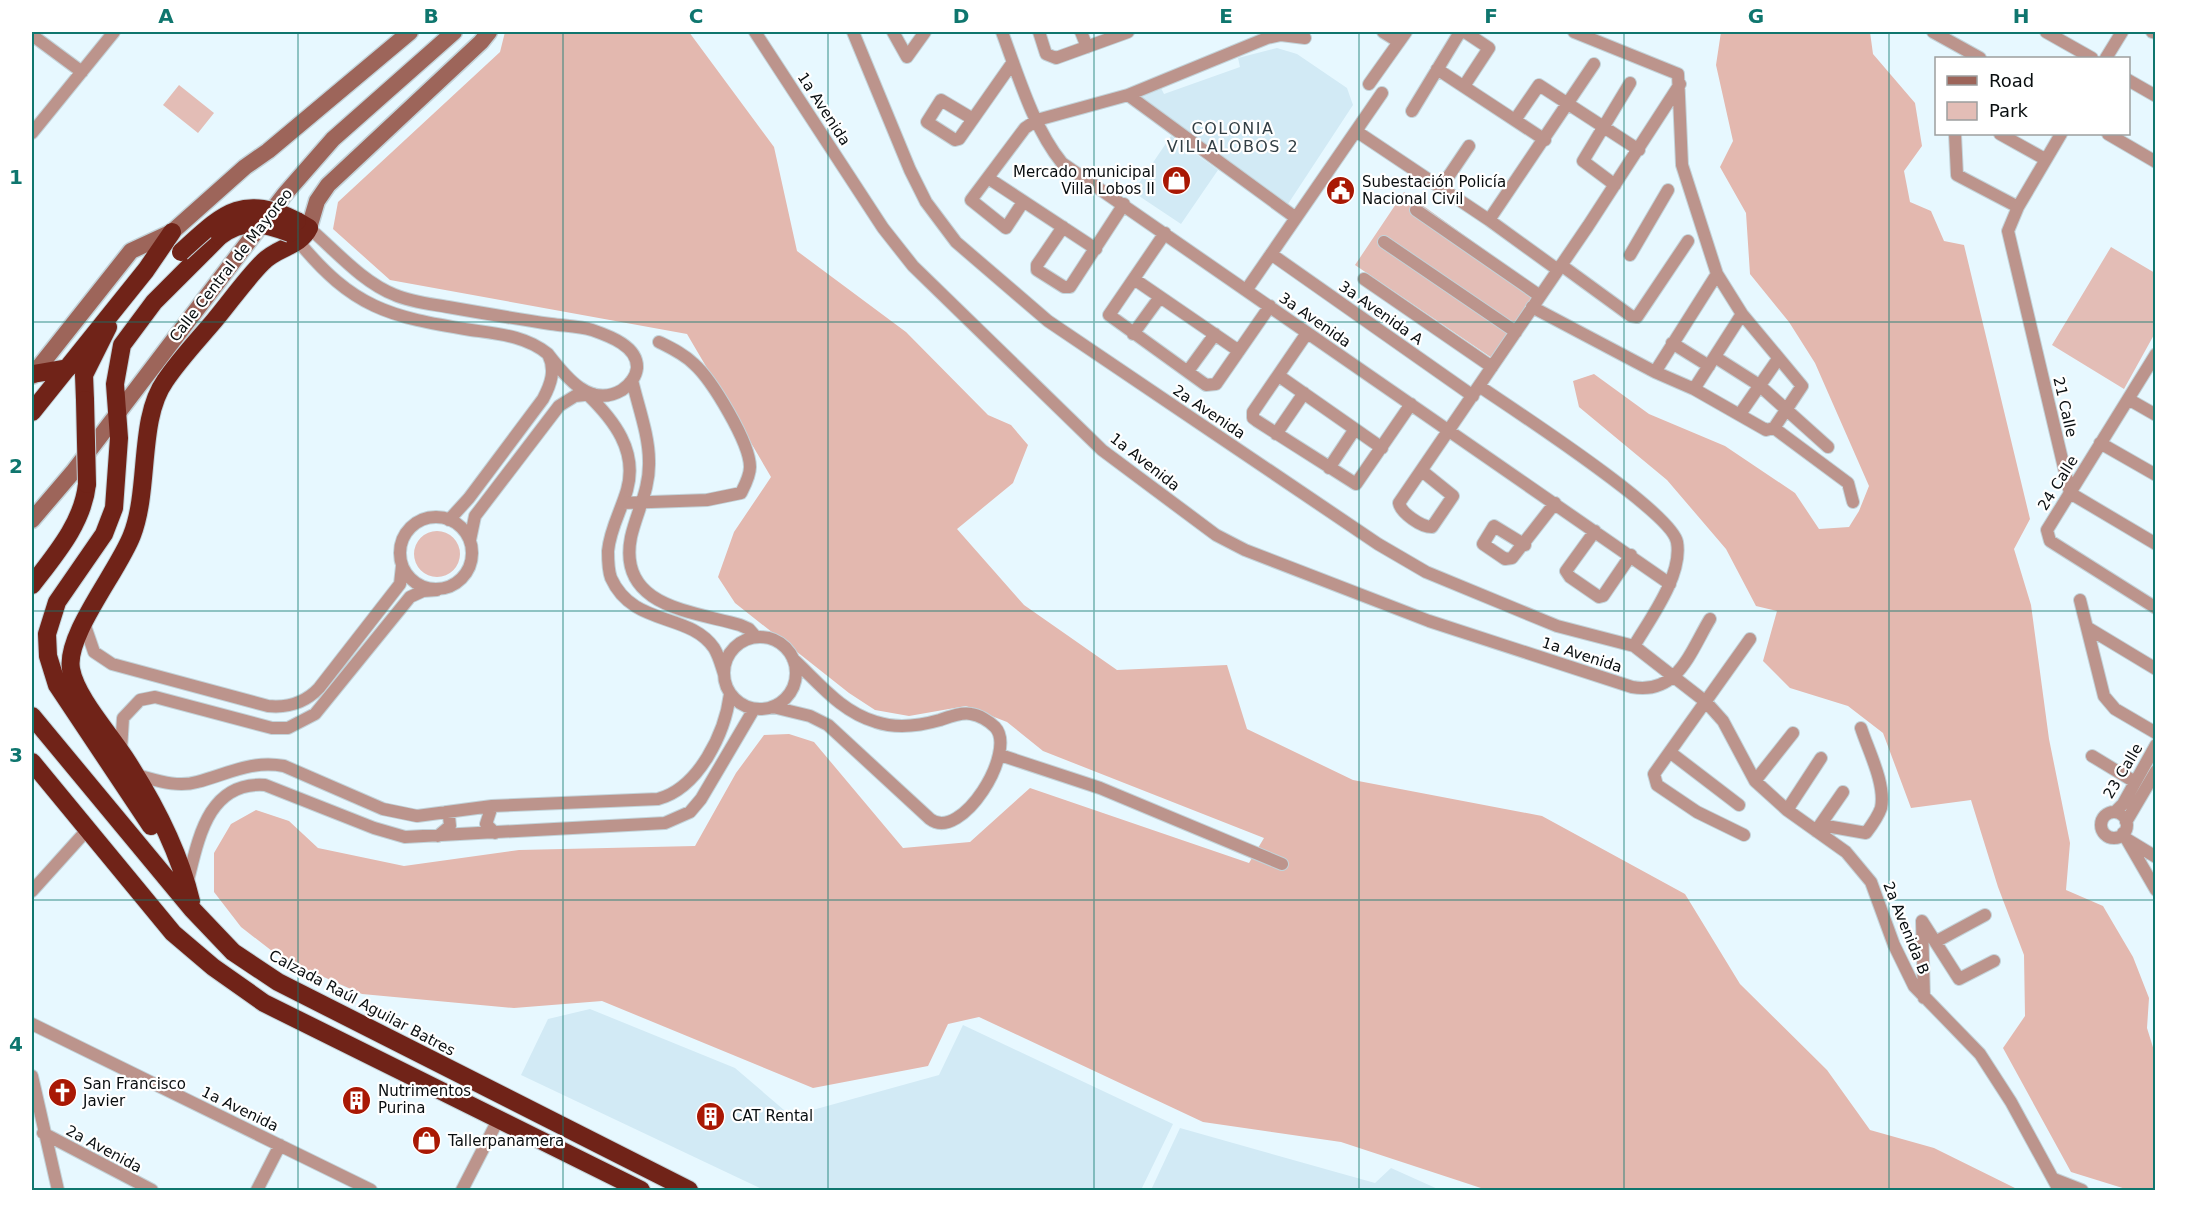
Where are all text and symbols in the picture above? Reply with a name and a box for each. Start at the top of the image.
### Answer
text: A [158,4,174,28]
text: B [423,4,439,28]
text: C [689,4,703,28]
text: D [953,4,969,28]
text: E [1219,4,1233,28]
text: F [1484,4,1498,28]
text: G [1748,4,1764,28]
text: H [2013,4,2029,28]
legend [1935,57,2130,135]
street label: 1a Avenida [794,69,854,149]
text: Road [1989,70,2034,91]
text: Park [1989,100,2028,121]
district label: COLONIA VILLALOBOS 2 [1167,119,1299,156]
place label: Mercado municipal Villa Lobos II [1013,163,1155,198]
text: 1 [9,165,23,189]
shop icon: Mercado municipal Villa Lobos II [1160,165,1192,197]
place label: Subestación Policía Nacional Civil [1362,173,1506,208]
public building icon: Subestación Policía Nacional Civil [1325,175,1357,207]
street label: Calle Central de Mayoreo [166,185,296,345]
street label: 3a Avenida A [1336,277,1427,349]
street label: 3a Avenida [1276,289,1354,351]
street label: 21 Calle [2049,375,2081,439]
street label: 2a Avenida [1169,381,1249,443]
street label: 1a Avenida [1107,429,1183,495]
street label: 24 Calle [2034,452,2082,514]
text: 2 [9,454,23,478]
street label: 1a Avenida [1540,634,1624,676]
street label: 23 Calle [2100,740,2146,802]
text: 3 [9,743,23,767]
street label: 2a Avenida B [1879,879,1933,977]
street label: Calzada Raúl Aguilar Batres [266,946,458,1060]
text: 4 [9,1032,23,1056]
place label: San Francisco Javier [82,1075,186,1110]
church icon: San Francisco Javier [46,1077,78,1109]
place label: Nutrimentos Purina [378,1082,471,1117]
street label: 1a Avenida [199,1083,281,1135]
building icon: Nutrimentos Purina [341,1084,373,1116]
building icon: CAT Rental [695,1100,727,1132]
place label: CAT Rental [732,1107,813,1125]
street label: 2a Avenida [63,1121,145,1177]
shop icon: Tallerpanamera [411,1125,443,1157]
place label: Tallerpanamera [447,1132,564,1150]

